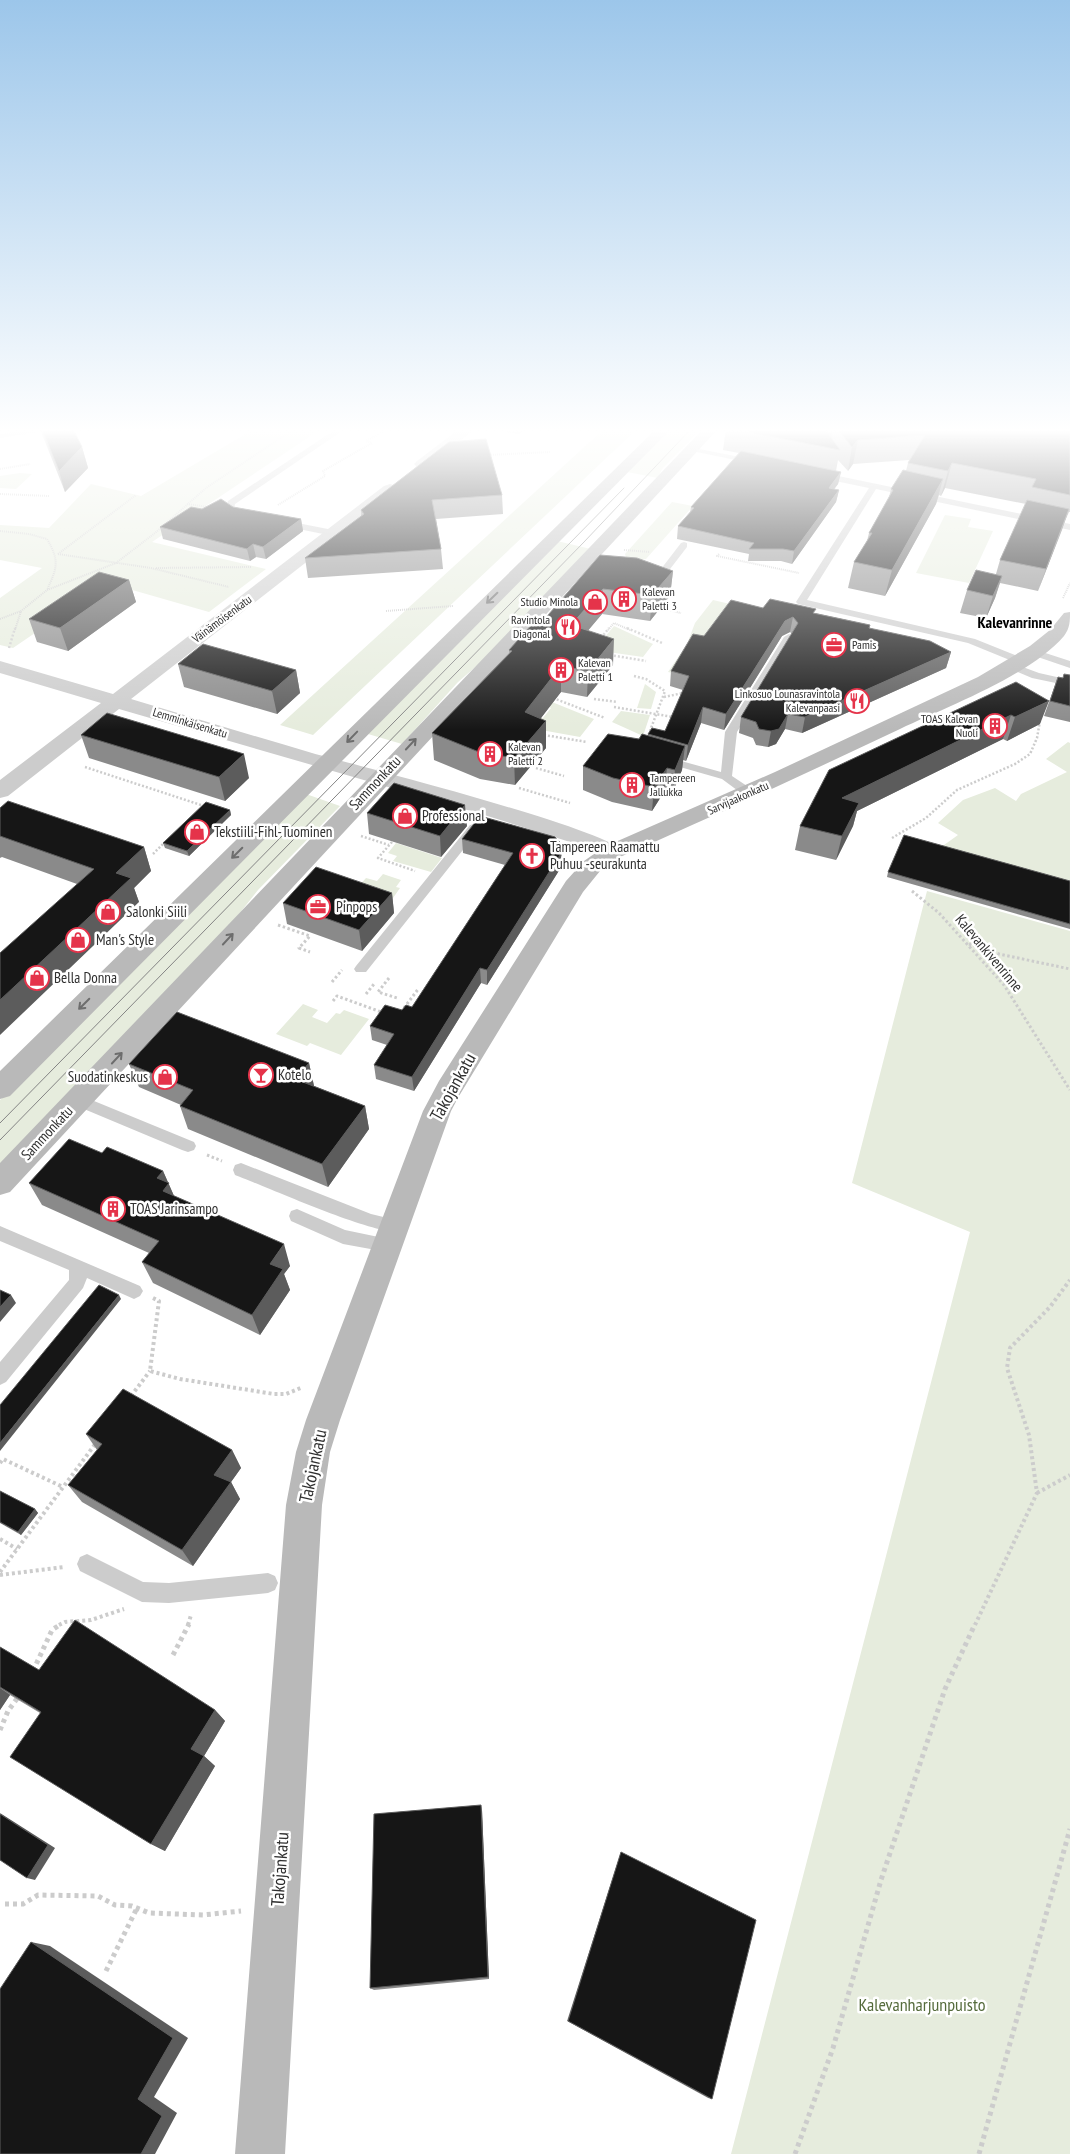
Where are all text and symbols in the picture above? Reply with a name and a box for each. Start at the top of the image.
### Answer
place label: Kalevan Paletti 3 [642,584,677,613]
building icon: Kalevan Paletti 3 [611,586,637,612]
shop icon: Studio Minola [582,589,608,615]
street label: Väinämöisenkatu [188,591,254,646]
one-way arrow [486,592,498,604]
place label: Studio Minola [521,594,578,609]
place label: Ravintola Diagonal [511,612,550,641]
district label: Kalevanrinne [978,612,1053,632]
restaurant icon: Ravintola Diagonal [555,614,581,640]
office icon: Pamis [821,632,847,658]
place label: Pamis [852,637,876,652]
place label: Kalevan Paletti 1 [578,655,613,684]
building icon: Kalevan Paletti 1 [548,657,574,683]
place label: Linkosuo Lounasravintola Kalevanpaasi [735,686,840,715]
restaurant icon: Linkosuo Lounasravintola Kalevanpaasi [844,688,870,714]
street label: Lemminkäisenkatu [151,704,229,741]
place label: TOAS Kalevan Nuoli [921,711,978,740]
building icon: TOAS Kalevan Nuoli [982,713,1008,739]
one-way arrow [346,731,358,744]
one-way arrow [405,738,417,751]
place label: Kalevan Paletti 2 [508,739,543,768]
building icon: Kalevan Paletti 2 [477,741,503,767]
street label: Sammonkatu [345,752,405,814]
place label: Tampereen Jallukka [649,770,696,799]
building icon: Tampereen Jallukka [619,772,645,798]
street label: Sarvijaakonkatu [705,777,771,818]
shop icon: Professional [392,803,418,829]
place label: Professional [422,806,485,825]
shop icon: Tekstiili-Fihl-Tuominen [184,819,210,845]
place label: Tekstiili-Fihl-Tuominen [214,822,332,841]
place label: Tampereen Raamattu Puhuu -seurakunta [550,837,660,873]
church icon: Tampereen Raamattu Puhuu -seurakunta [519,843,545,869]
one-way arrow [231,846,243,859]
office icon: Pinpops [305,894,331,920]
place label: Pinpops [336,897,377,916]
shop icon: Salonki Siili [95,899,121,925]
place label: Salonki Siili [126,902,187,921]
street label: Kalevankivenrinne [951,910,1027,995]
shop icon: Man's Style [65,927,91,953]
place label: Man's Style [96,930,154,949]
one-way arrow [222,933,234,946]
shop icon: Bella Donna [24,965,50,991]
place label: Bella Donna [54,968,117,987]
one-way arrow [78,998,91,1010]
street label: Takojankatu [425,1049,481,1125]
one-way arrow [111,1051,123,1064]
bar icon: Kotelo [248,1062,274,1088]
shop icon: Suodatinkeskus [152,1064,178,1090]
place label: Kotelo [278,1065,311,1084]
place label: Suodatinkeskus [68,1067,148,1086]
street label: Sammonkatu [17,1102,77,1164]
building icon: TOAS Jarinsampo [100,1196,126,1222]
place label: TOAS Jarinsampo [130,1199,218,1218]
street label: Takojankatu [294,1427,331,1505]
street label: Takojankatu [265,1831,294,1907]
park label: Kalevanharjunpuisto [859,1993,986,2016]

